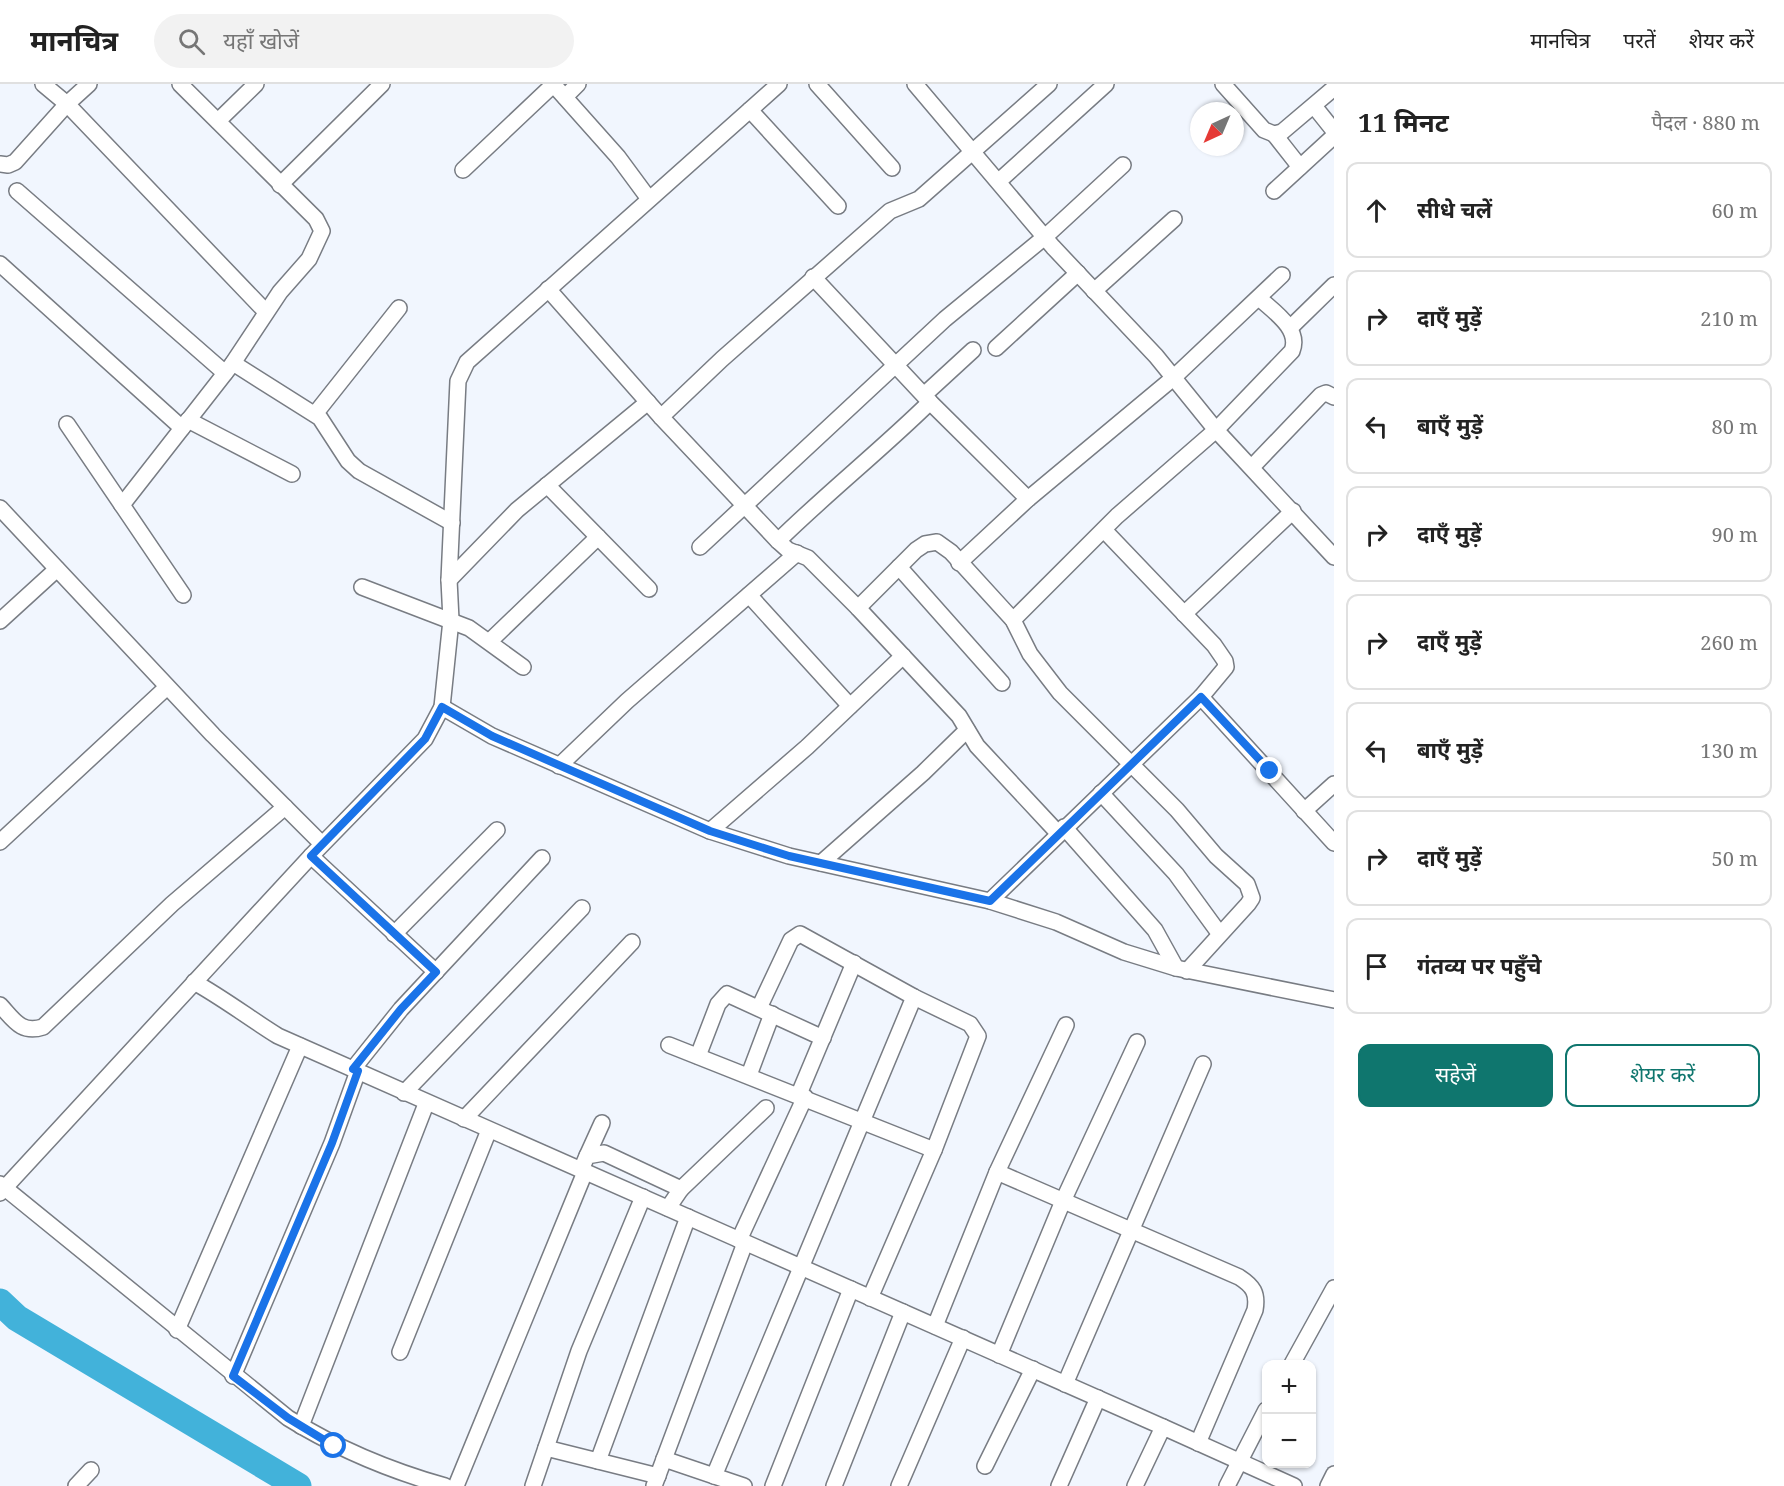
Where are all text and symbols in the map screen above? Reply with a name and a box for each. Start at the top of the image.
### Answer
search box [154,14,574,68]
text: मानचित्र [30,21,118,59]
icon: search [175,25,208,58]
text: यहाँ खोजें [223,25,299,55]
text: मानचित्र [1530,26,1590,54]
text: परतें [1623,26,1656,54]
text: शेयर करें [1689,26,1754,54]
north arrow [1190,102,1244,156]
text: 11 मिनट [1358,104,1449,140]
text: पैदल · 880 m [1651,109,1760,136]
icon: ahead [1360,194,1393,227]
text: सीधे चलें [1417,194,1492,224]
text: 60 m [1712,197,1758,224]
icon: right [1360,302,1393,335]
text: दाएँ मुड़ें [1417,302,1482,332]
text: 210 m [1700,305,1758,332]
icon: left [1360,410,1393,443]
text: बाएँ मुड़ें [1417,410,1483,440]
text: 80 m [1712,413,1758,440]
icon: right [1360,518,1393,551]
text: दाएँ मुड़ें [1417,518,1482,548]
text: 90 m [1712,521,1758,548]
icon: right [1360,626,1393,659]
text: दाएँ मुड़ें [1417,626,1482,656]
text: 260 m [1700,629,1758,656]
icon: left [1360,734,1393,767]
text: बाएँ मुड़ें [1417,734,1483,764]
text: 130 m [1700,737,1758,764]
route end [1256,757,1282,783]
icon: right [1360,842,1393,875]
text: दाएँ मुड़ें [1417,842,1482,872]
text: 50 m [1712,845,1758,872]
icon: arrive [1360,950,1393,983]
text: गंतव्य पर पहुँचे [1417,950,1542,980]
button: सहेजें [1358,1044,1553,1107]
button: शेयर करें [1565,1044,1760,1107]
map controls [1262,1360,1316,1468]
button: + [1262,1360,1316,1414]
button: − [1262,1414,1316,1468]
route start [320,1432,346,1458]

